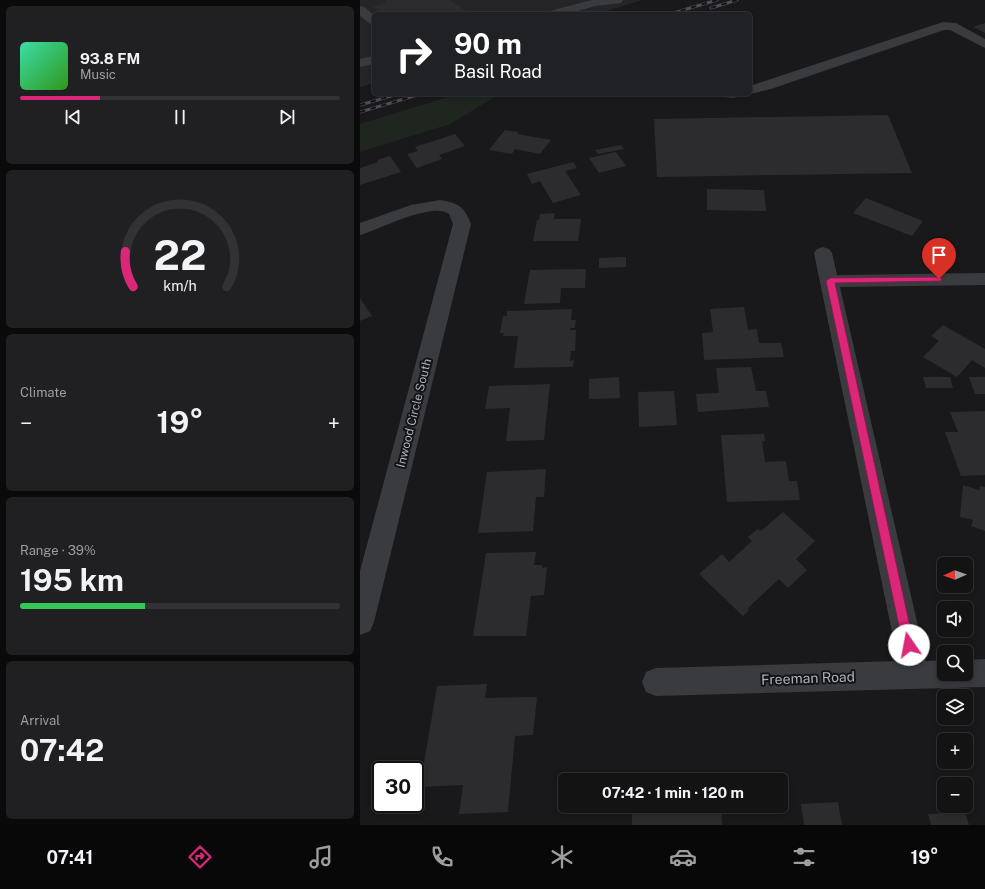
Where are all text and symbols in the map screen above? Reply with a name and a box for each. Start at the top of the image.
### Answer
text: 90 m [454,27,522,60]
icon: right [388,28,440,80]
text: 93.8 FM [80,50,140,67]
text: Basil Road [454,61,542,82]
text: Music [80,67,116,82]
icon: previous [62,106,84,128]
icon: pause [169,106,191,128]
icon: next [276,106,298,128]
text: 22 [154,229,206,278]
pin [922,238,956,279]
icon: arrive [928,244,950,266]
text: km/h [163,276,197,293]
street label: Inwood Circle South [394,357,434,469]
text: Climate [20,385,67,400]
text: 19° [157,404,203,440]
text: − [20,410,32,436]
text: + [328,410,340,436]
text: Range · 39% [20,543,96,558]
north arrow [937,557,973,593]
map controls [937,557,973,813]
text: 195 km [20,562,124,598]
button: sound [937,601,973,637]
position arrow [888,624,930,666]
button: search [937,645,973,681]
street label: Freeman Road [761,668,855,688]
button: layers [937,689,973,725]
text: Arrival [20,713,60,728]
text: 07:42 [20,732,104,768]
button: + [937,733,973,769]
speed limit sign: 30 [372,761,424,813]
button: − [937,777,973,813]
text: 07:42 · 1 min · 120 m [602,784,744,801]
icon: directions [186,843,214,871]
icon: music [307,843,335,871]
icon: phone [428,843,456,871]
icon: climate [548,843,576,871]
icon: car [669,843,697,871]
icon: filters [790,843,818,871]
text: 07:41 [46,847,93,868]
text: 19° [911,847,939,868]

